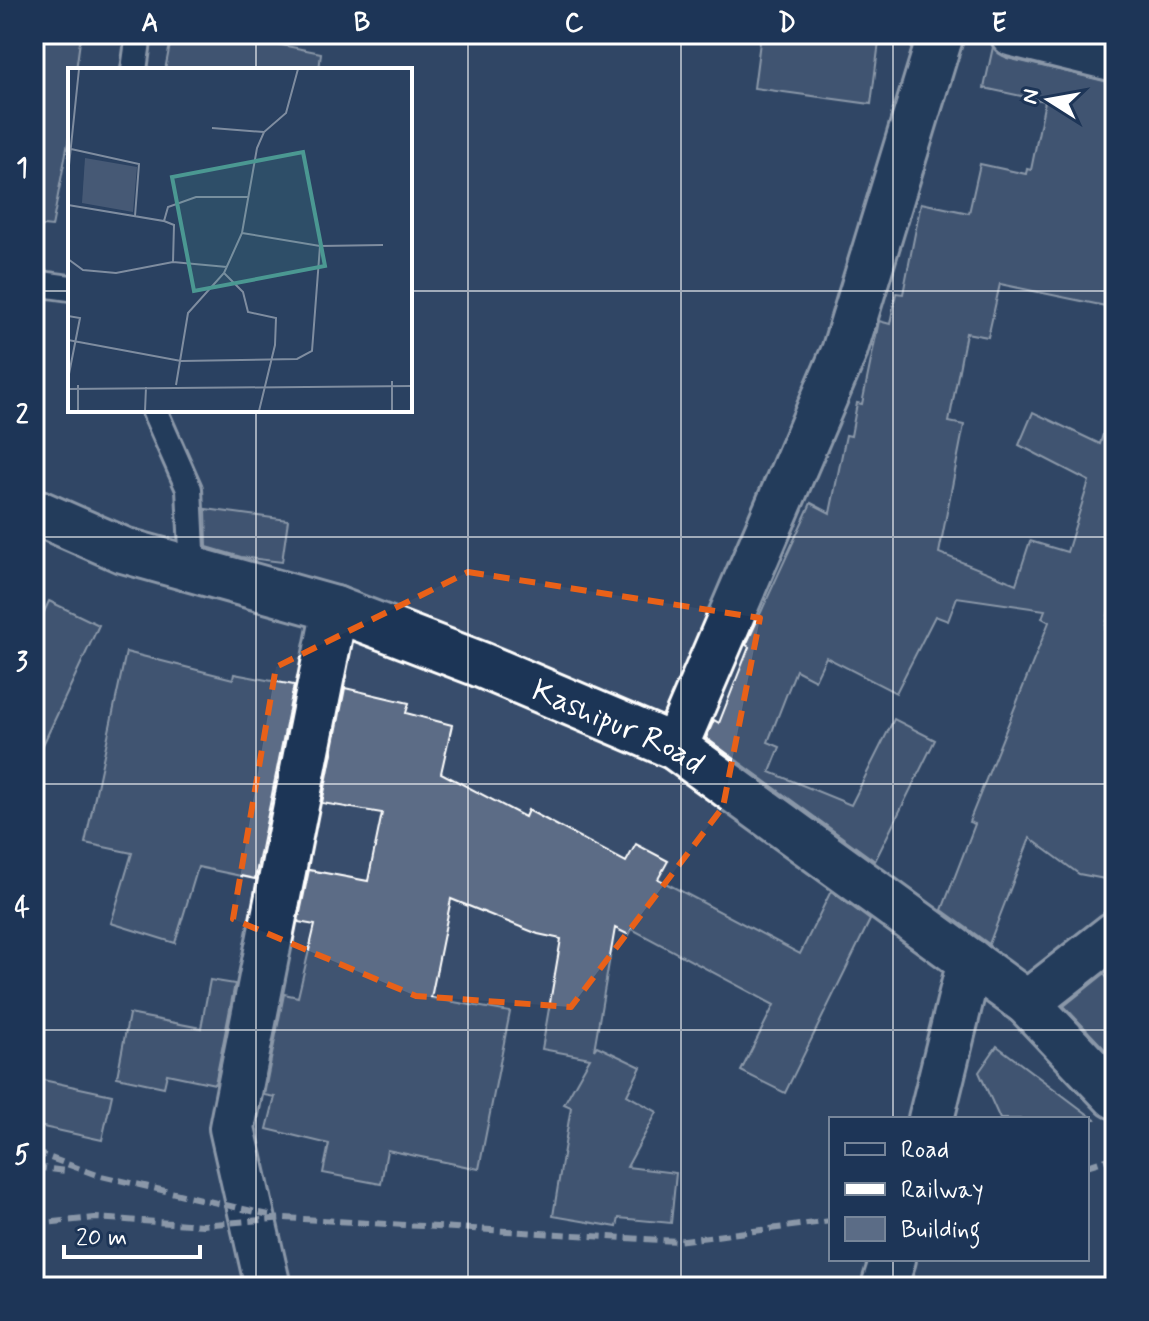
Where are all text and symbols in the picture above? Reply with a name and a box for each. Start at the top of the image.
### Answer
text: A [141,7,159,41]
text: B [354,7,370,41]
text: C [565,7,584,41]
text: D [778,7,796,41]
text: E [991,7,1007,41]
north arrow [1009,60,1089,140]
inset map [68,68,412,412]
text: N [1016,87,1046,106]
text: 1 [16,152,28,186]
text: 2 [16,399,29,433]
text: 3 [16,646,28,680]
street label: Kashipur Road [525,670,712,785]
text: 4 [14,892,30,926]
legend [829,1117,1089,1261]
text: Road [901,1135,949,1166]
text: 5 [14,1139,30,1173]
text: Railway [901,1175,984,1206]
scale bar [64,1209,200,1259]
text: Building [901,1215,981,1249]
text: 20 m [76,1223,127,1254]

